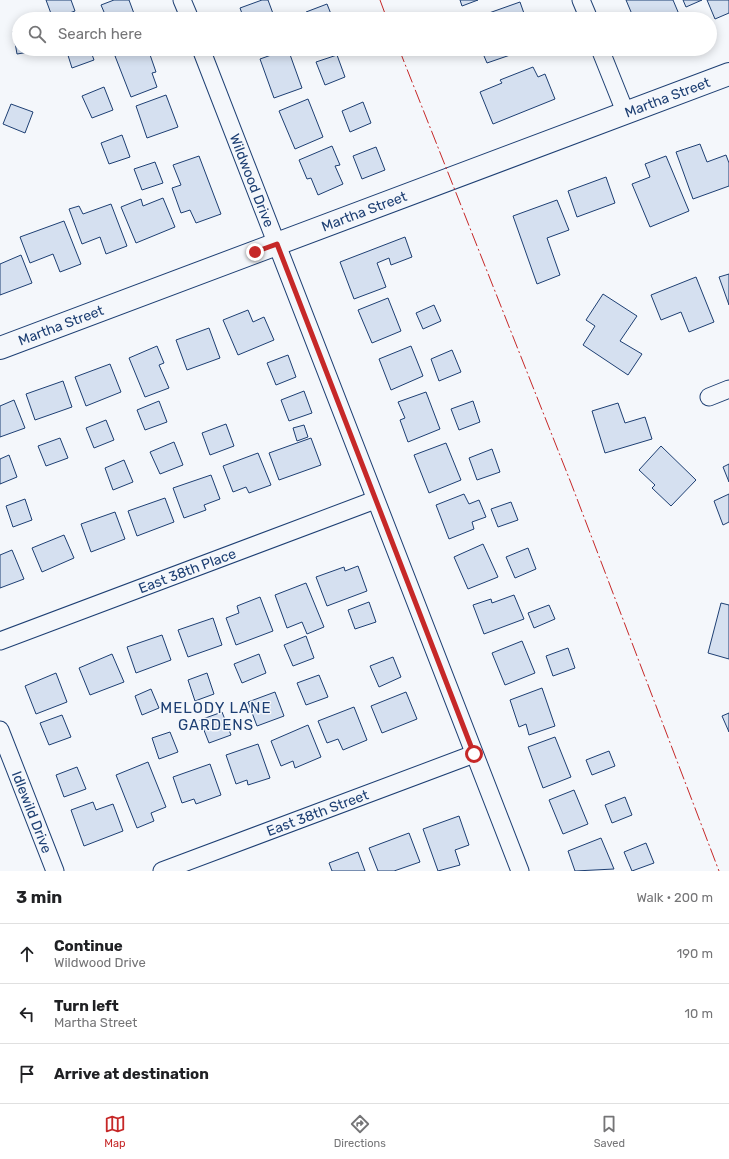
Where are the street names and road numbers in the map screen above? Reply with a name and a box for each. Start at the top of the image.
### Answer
street label: Martha Street [622,73,713,121]
street label: Wildwood Drive [226,131,278,230]
street label: Martha Street [319,187,410,235]
street label: Martha Street [16,301,106,349]
street label: East 38th Place [136,545,238,597]
street label: Idlewild Drive [8,768,56,856]
street label: East 38th Street [264,786,371,840]

